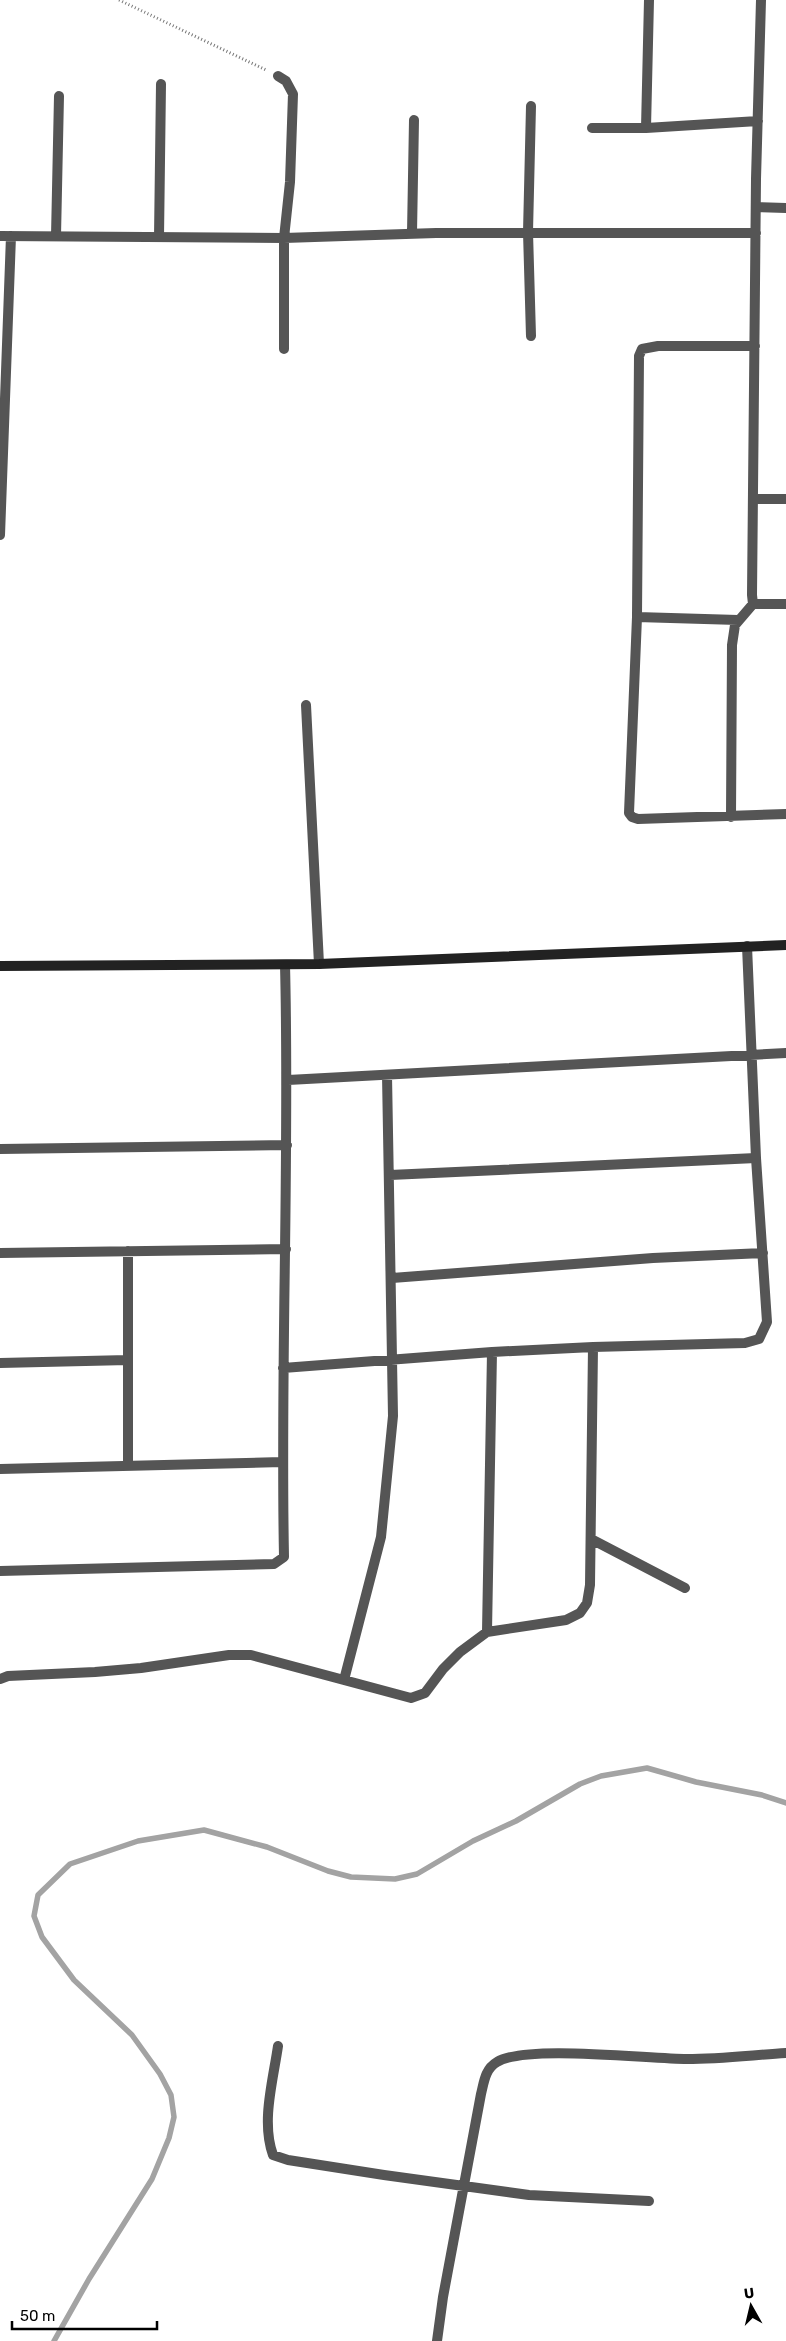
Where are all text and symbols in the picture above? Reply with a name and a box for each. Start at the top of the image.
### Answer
north arrow [726,2281,776,2331]
text: U [743,2284,755,2303]
scale bar [12,2298,158,2330]
text: 50 m [20,2307,55,2325]

